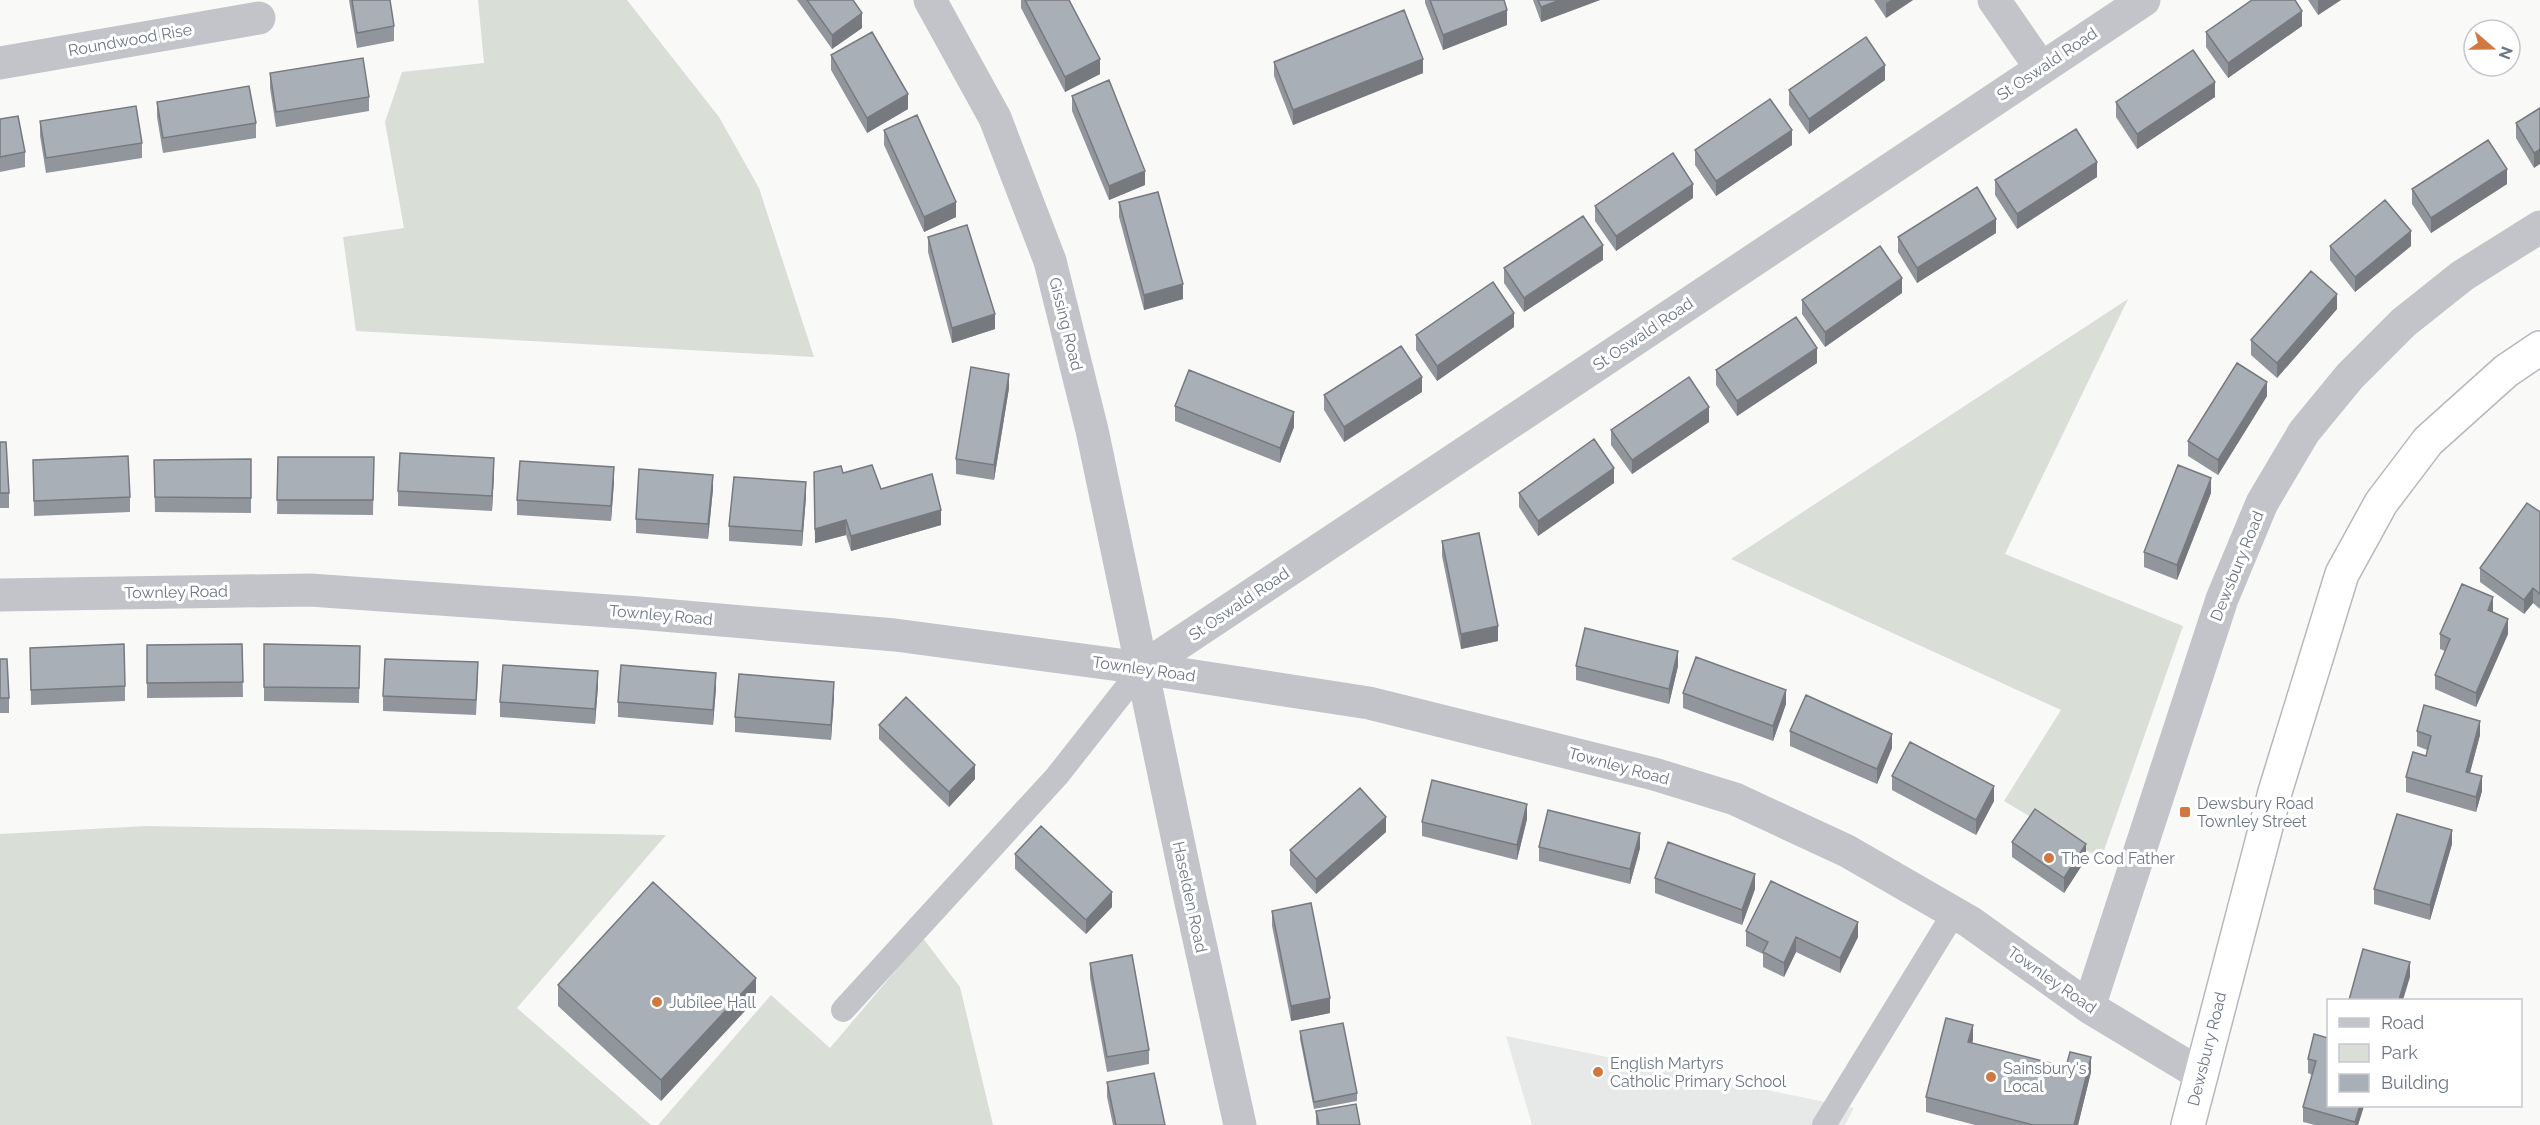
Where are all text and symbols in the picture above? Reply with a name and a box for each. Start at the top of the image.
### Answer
north arrow [2462,18,2522,78]
street label: Roundwood Rise [67,20,193,60]
street label: St Oswald Road [1993,23,2101,105]
text: N [2495,44,2517,62]
street label: Gissing Road [1045,275,1087,373]
street label: St Oswald Road [1589,293,1697,375]
street label: Dewsbury Road [2206,508,2268,624]
street label: St Oswald Road [1185,563,1293,645]
street label: Townley Road [124,582,228,602]
street label: Townley Road [608,601,714,629]
street label: Townley Road [1091,652,1197,686]
street label: Townley Road [1566,743,1672,789]
place label: Dewsbury Road Townley Street [2197,794,2314,831]
marker: Dewsbury Road Townley Street [2178,805,2192,819]
street label: Haselden Road [1169,840,1211,954]
place label: The Cod Father [2061,849,2175,868]
marker: The Cod Father [2042,851,2056,865]
street label: Townley Road [2004,942,2100,1018]
street label: Dewsbury Road [2184,990,2230,1108]
place label: Jubilee Hall [669,993,756,1012]
marker: Jubilee Hall [650,995,664,1009]
legend [2327,999,2522,1107]
text: Road [2381,1012,2424,1033]
text: Park [2381,1042,2418,1063]
place label: English Martyrs Catholic Primary School [1610,1054,1787,1091]
place label: Sainsbury's Local [2003,1059,2087,1096]
marker: English Martyrs Catholic Primary School [1591,1065,1605,1079]
marker: Sainsbury's Local [1984,1070,1998,1084]
text: Building [2381,1072,2449,1093]

